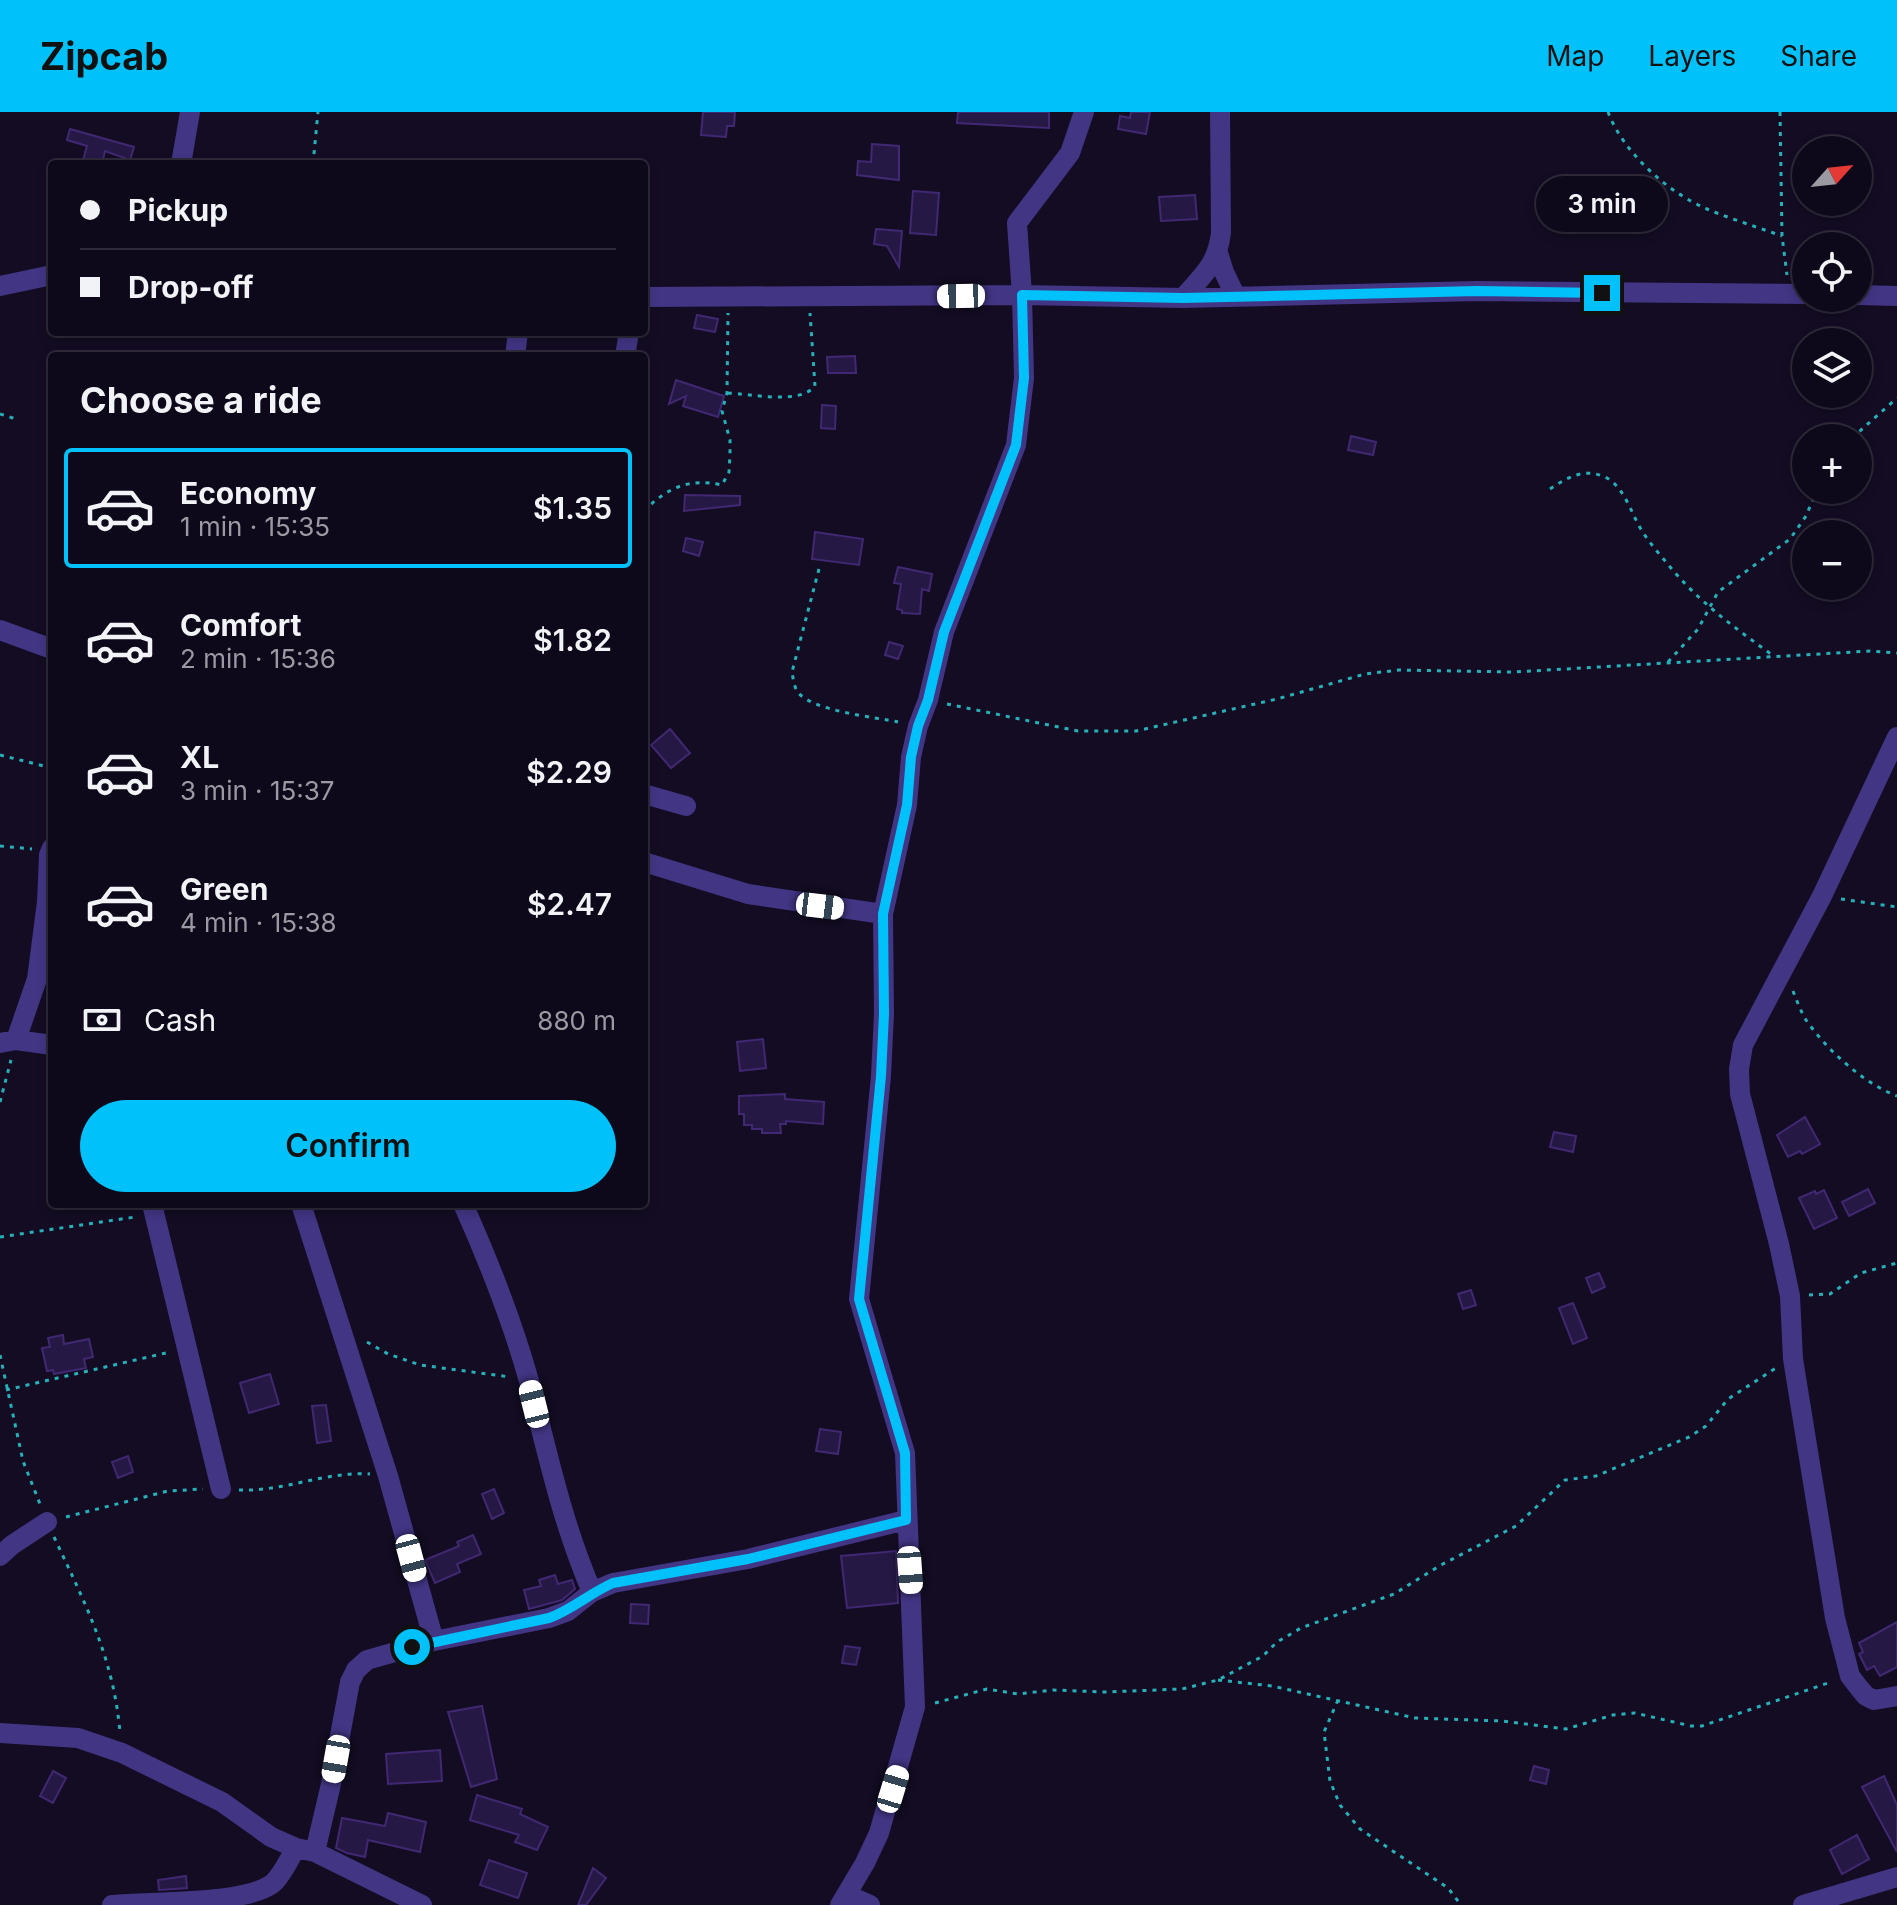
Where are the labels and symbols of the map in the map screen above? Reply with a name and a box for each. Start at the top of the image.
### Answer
north arrow [1792,136,1872,216]
callout: 3 min [1536,177,1668,233]
route end [1584,275,1620,311]
car [937,284,985,308]
car [795,891,845,921]
car [517,1378,551,1430]
car [393,1532,429,1584]
car [896,1545,924,1595]
route start [394,1629,430,1665]
car [320,1733,352,1785]
car [875,1763,911,1815]

